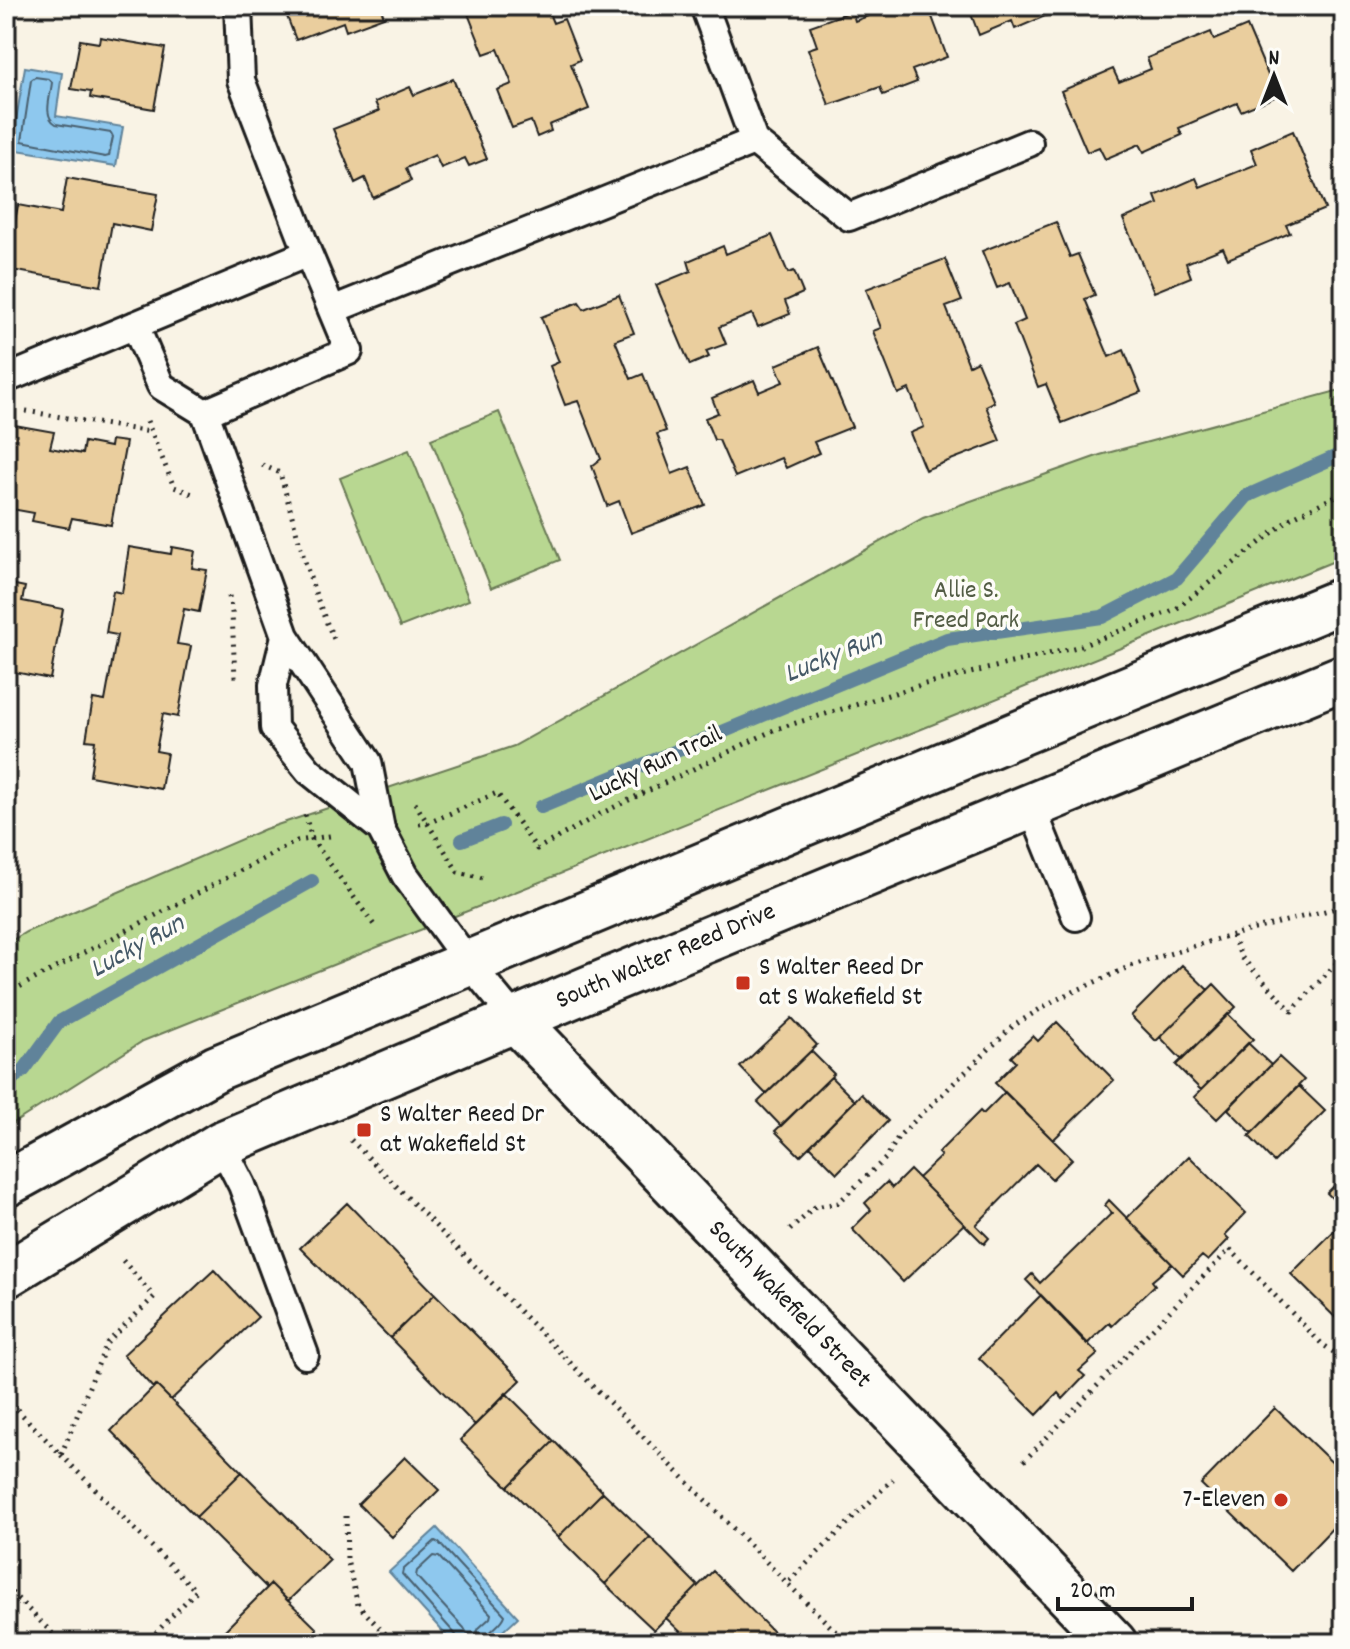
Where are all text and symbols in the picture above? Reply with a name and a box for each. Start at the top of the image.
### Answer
north arrow [1234,36,1314,116]
text: N [1269,44,1280,75]
park label: Allie S. Freed Park [913,573,1019,640]
water label: Lucky Run [779,620,890,696]
street label: Lucky Run Trail [583,717,729,813]
street label: South Walter Reed Drive [550,894,782,1020]
water label: Lucky Run [83,905,194,990]
place label: S Walter Reed Dr at S Wakefield St [759,950,923,1017]
marker: S Walter Reed Dr at S Wakefield St [734,974,752,992]
place label: S Walter Reed Dr at Wakefield St [380,1097,544,1164]
marker: S Walter Reed Dr at Wakefield St [355,1121,373,1139]
street label: South Wakefield Street [699,1212,880,1398]
place label: 7-Eleven [1182,1482,1265,1519]
marker: 7-Eleven [1272,1491,1290,1509]
scale bar [1058,1561,1192,1611]
text: 20 m [1070,1575,1116,1609]

